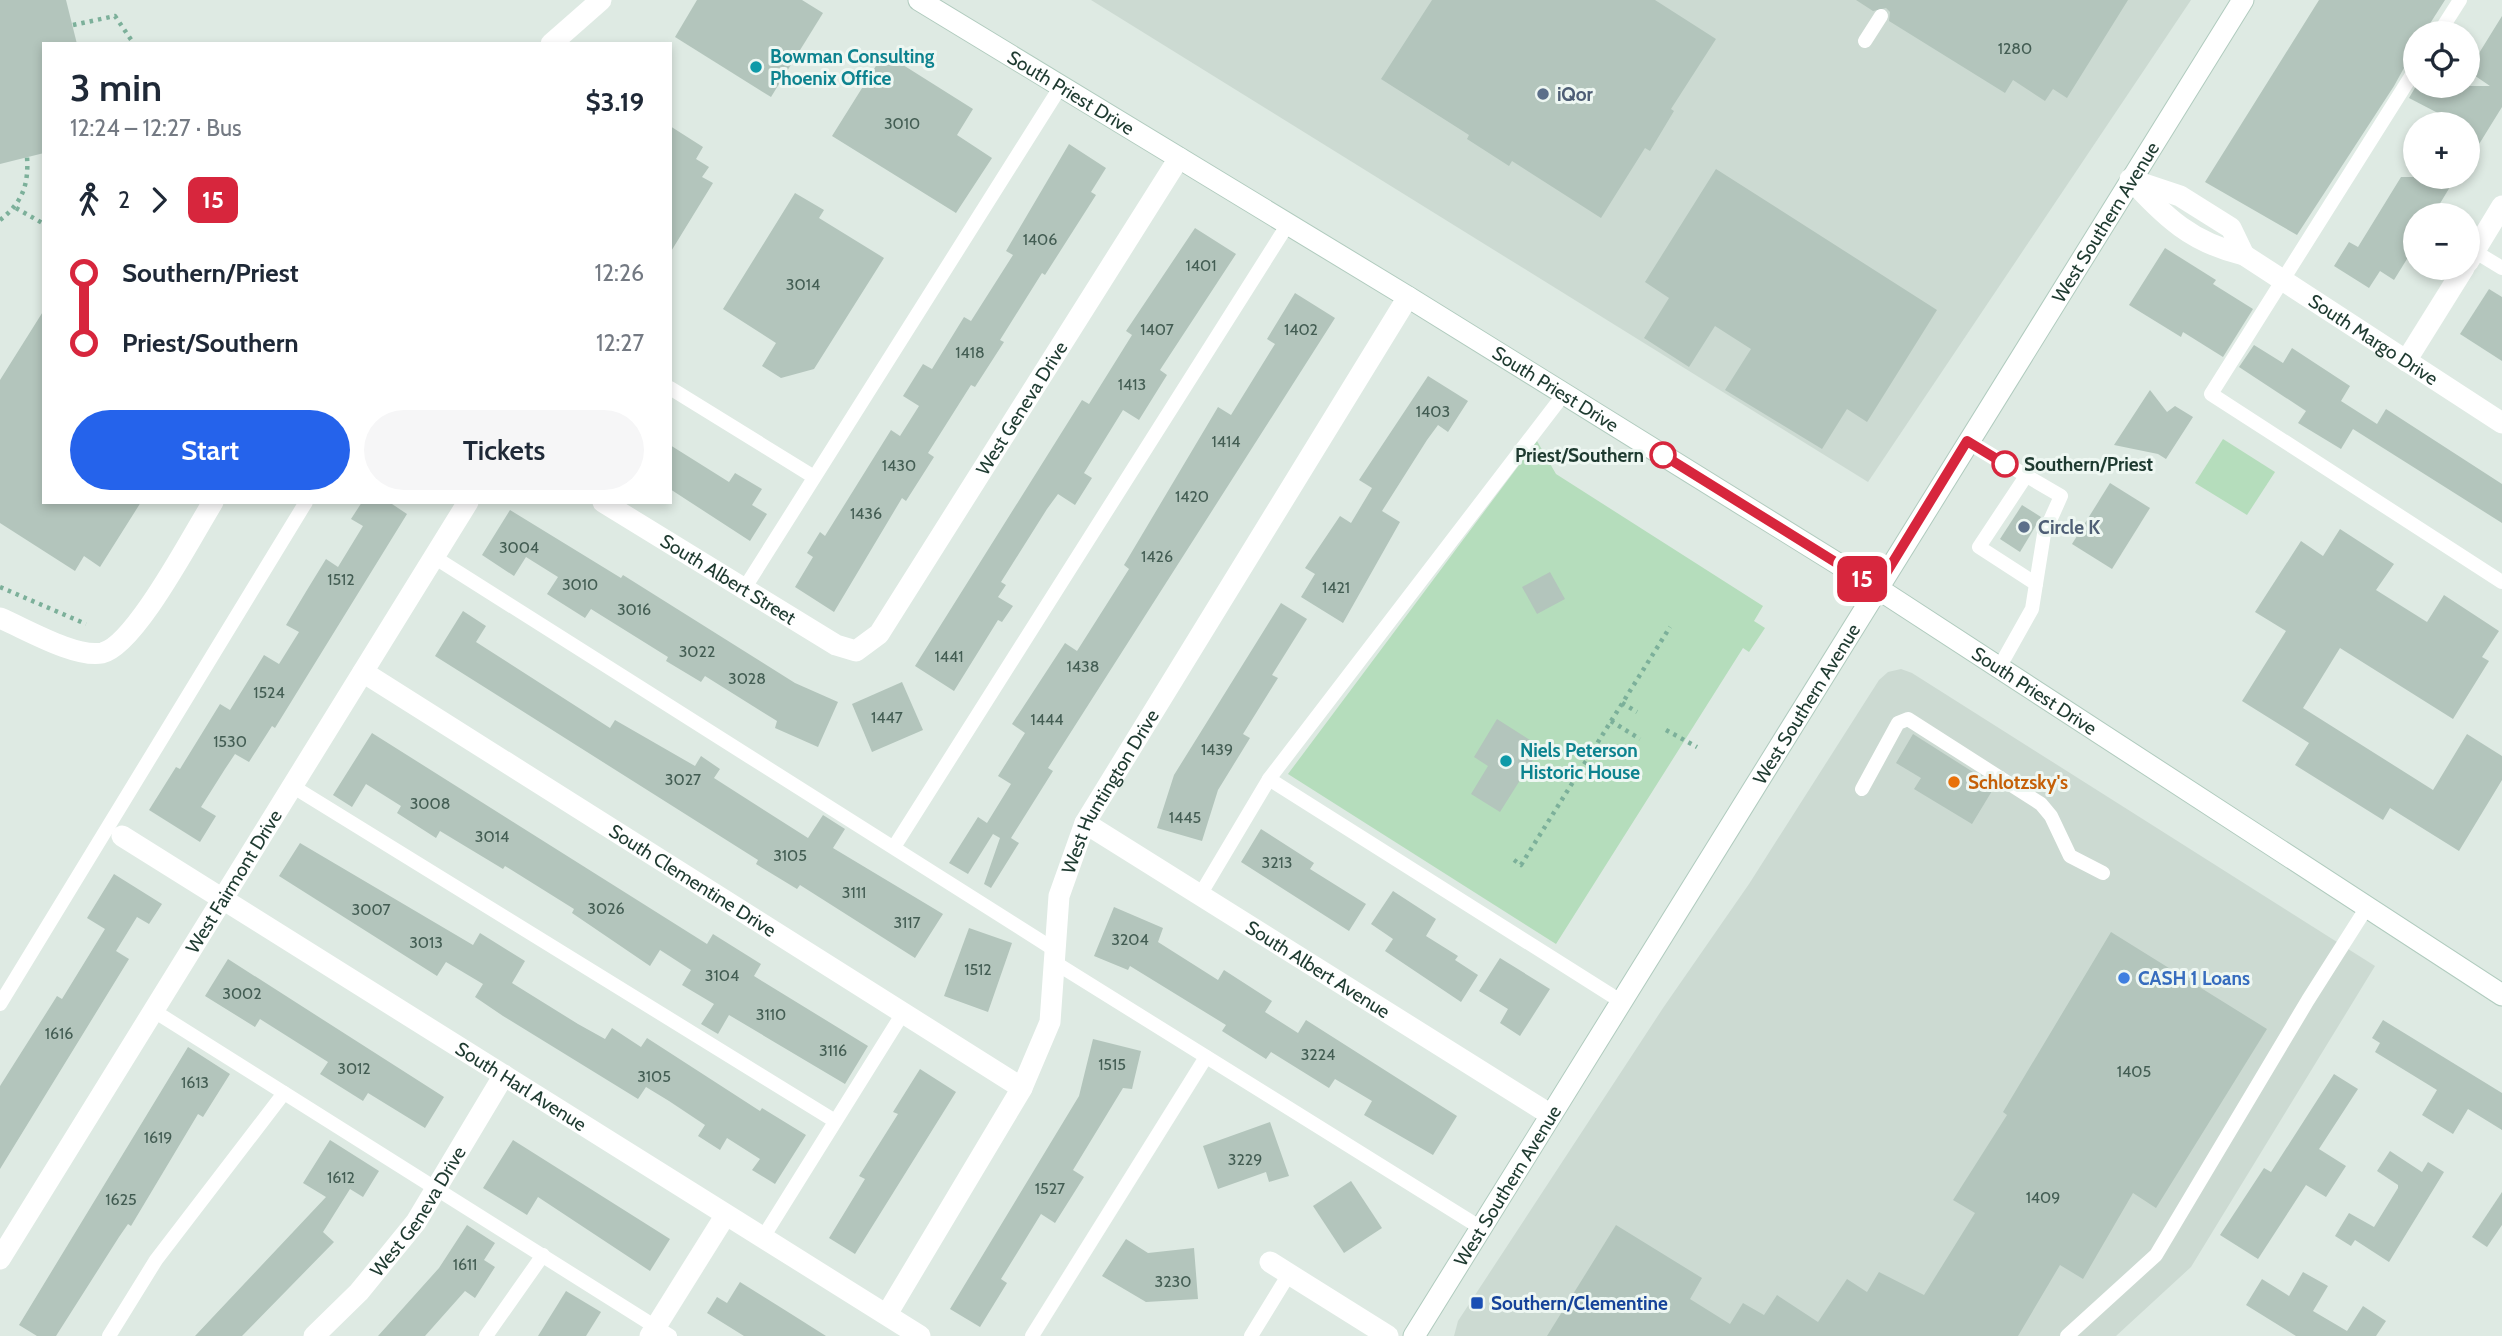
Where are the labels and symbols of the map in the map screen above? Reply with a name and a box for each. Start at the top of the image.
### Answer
house number: 1280 [1998,39,2032,58]
place label: Bowman Consulting Phoenix Office [770,45,935,90]
street label: South Priest Drive [1003,46,1139,140]
marker: Bowman Consulting Phoenix Office [748,59,764,75]
place label: iQor [1557,83,1594,106]
marker: iQor [1535,86,1551,102]
house number: 3010 [884,114,920,133]
street label: West Southern Avenue [2047,138,2164,307]
house number: 1406 [1023,230,1057,249]
house number: 1401 [1186,256,1216,275]
house number: 3014 [786,275,820,294]
street label: South Margo Drive [2304,289,2442,390]
house number: 1407 [1140,320,1174,339]
house number: 1402 [1284,320,1318,339]
street label: West Geneva Drive [971,337,1073,479]
street label: South Priest Drive [1488,341,1623,437]
house number: 1418 [955,343,985,362]
house number: 1413 [1118,375,1146,394]
house number: 1403 [1416,402,1450,421]
house number: 1414 [1212,432,1240,451]
marker: Priest/Southern [1650,442,1676,468]
place label: Priest/Southern [1515,444,1644,467]
marker: Southern/Priest [1992,451,2018,477]
place label: Southern/Priest [2024,453,2154,476]
house number: 1430 [882,456,916,475]
house number: 1420 [1175,487,1209,506]
house number: 1436 [850,504,882,523]
place label: Circle K [2038,516,2100,539]
marker: Circle K [2016,519,2032,535]
street label: South Albert Street [656,529,800,630]
house number: 3004 [499,538,539,557]
house number: 1426 [1141,547,1173,566]
line badge: 15 [1830,556,1894,602]
house number: 1512 [327,570,355,589]
house number: 3010 [562,575,598,594]
house number: 1421 [1322,578,1350,597]
house number: 3016 [617,600,651,619]
street label: West Southern Avenue [1748,619,1865,789]
house number: 3022 [679,642,715,661]
street label: South Priest Drive [1967,642,2101,740]
house number: 1441 [935,647,963,666]
house number: 1438 [1067,657,1099,676]
house number: 3028 [728,669,766,688]
house number: 1524 [253,683,285,702]
street label: West Huntington Drive [1057,705,1164,877]
house number: 1447 [871,708,903,727]
house number: 1444 [1031,710,1063,729]
house number: 1530 [213,732,247,751]
place label: Niels Peterson Historic House [1520,739,1640,784]
house number: 1439 [1201,740,1233,759]
marker: Niels Peterson Historic House [1498,753,1514,769]
house number: 3027 [665,770,701,789]
place label: Schlotzsky's [1968,771,2068,794]
marker: Schlotzsky's [1946,774,1962,790]
house number: 3008 [410,794,450,813]
street label: West Fairmont Drive [181,805,287,958]
house number: 1445 [1169,808,1201,827]
street label: South Clementine Drive [605,819,780,942]
house number: 3014 [475,827,509,846]
house number: 3105 [773,846,807,865]
house number: 3213 [1262,853,1292,872]
house number: 3111 [842,883,866,902]
house number: 3026 [587,899,625,918]
house number: 3007 [352,900,390,919]
house number: 3117 [893,913,921,932]
street label: South Albert Avenue [1241,916,1394,1023]
house number: 3204 [1111,930,1149,949]
house number: 3013 [409,933,443,952]
house number: 1512 [964,960,992,979]
house number: 3104 [705,966,739,985]
place label: CASH 1 Loans [2138,967,2250,990]
marker: CASH 1 Loans [2116,970,2132,986]
house number: 3002 [222,984,262,1003]
house number: 3110 [756,1005,786,1024]
house number: 1616 [45,1024,73,1043]
street label: South Harl Avenue [451,1037,591,1136]
house number: 3116 [819,1041,847,1060]
house number: 3224 [1301,1045,1335,1064]
house number: 1515 [1098,1055,1126,1074]
house number: 3012 [337,1059,371,1078]
house number: 1405 [2117,1062,2151,1081]
house number: 3105 [637,1067,671,1086]
house number: 1613 [181,1073,209,1092]
street label: West Southern Avenue [1449,1101,1566,1270]
house number: 1619 [144,1128,172,1147]
street label: West Geneva Drive [365,1142,471,1282]
house number: 3229 [1228,1150,1262,1169]
house number: 1612 [327,1168,355,1187]
house number: 1527 [1035,1179,1065,1198]
house number: 1409 [2026,1188,2060,1207]
house number: 1625 [105,1190,137,1209]
house number: 1611 [453,1255,477,1274]
house number: 3230 [1155,1272,1191,1291]
place label: Southern/Clementine [1491,1292,1668,1315]
marker: Southern/Clementine [1469,1295,1485,1311]

